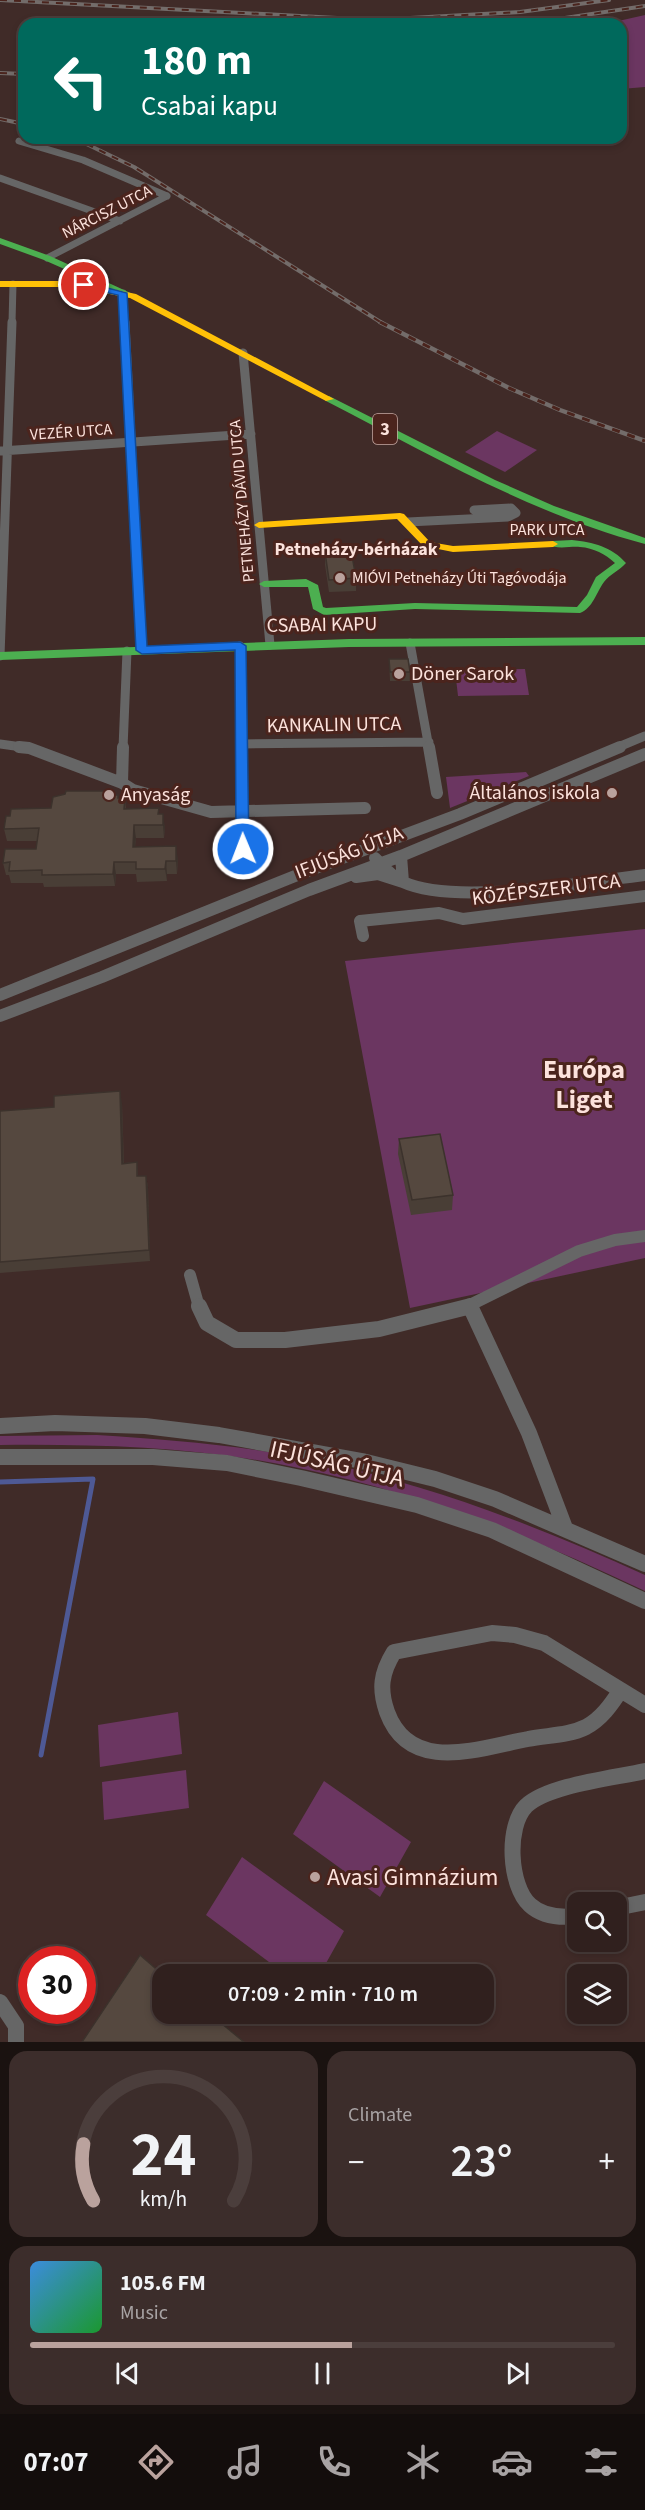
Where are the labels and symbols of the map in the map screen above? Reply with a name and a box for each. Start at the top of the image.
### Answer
street label: NÁRCISZ UTCA [58,180,156,244]
pin [58,259,109,310]
road number: 3 [373,414,397,444]
street label: VEZÉR UTCA [29,418,113,446]
street label: PETNEHÁZY DÁVID UTCA [224,419,260,583]
street label: PARK UTCA [510,519,585,541]
district label: Petneházy-bérházak [274,537,438,562]
place label: MIÓVI Petneházy Úti Tagóvodája [352,567,567,589]
marker: MIÓVI Petneházy Úti Tagóvodája [333,571,347,585]
street label: CSABAI KAPU [266,610,378,640]
place label: Döner Sarok [411,660,514,688]
marker: Döner Sarok [392,667,406,681]
street label: KANKALIN UTCA [266,710,402,740]
place label: Általános iskola [469,779,600,807]
place label: Anyaság [121,781,190,809]
marker: Általános iskola [605,786,619,800]
marker: Anyaság [102,788,116,802]
position arrow [211,817,275,881]
street label: IFJÚSÁG ÚTJA [291,819,407,886]
street label: KÖZÉPSZER UTCA [470,867,622,913]
district label: Európa Liget [543,1051,625,1118]
street label: IFJÚSÁG ÚTJA [266,1432,408,1496]
place label: Avasi Gimnázium [327,1860,498,1895]
marker: Avasi Gimnázium [308,1870,322,1884]
speed limit sign: 30 [18,1946,96,2024]

